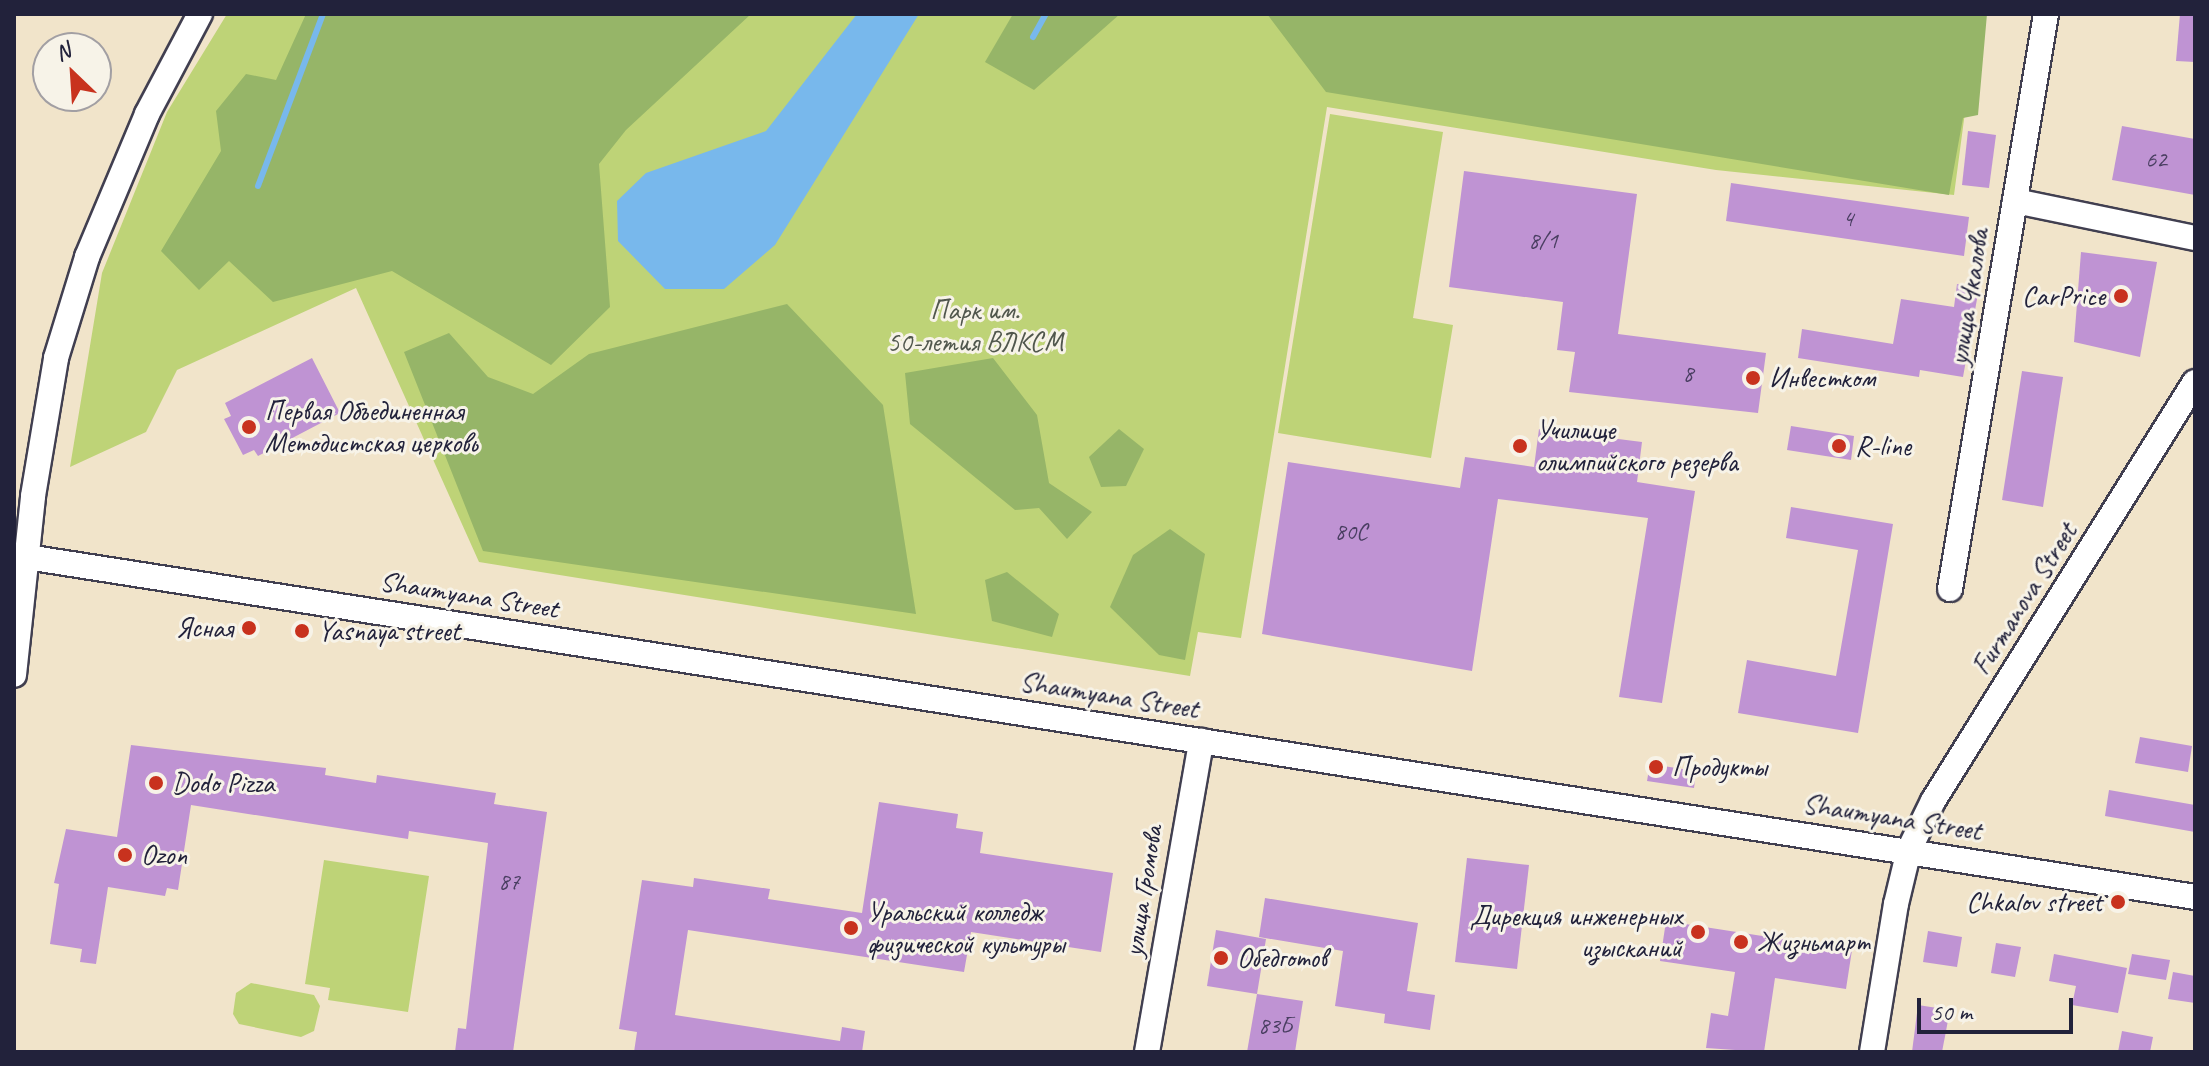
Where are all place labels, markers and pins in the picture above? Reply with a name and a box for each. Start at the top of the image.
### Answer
place label: CarPrice [2022,279,2105,313]
marker: CarPrice [2112,287,2130,305]
place label: Инвестком [1769,361,1875,395]
marker: Инвестком [1744,369,1762,387]
place label: Первая Объединенная Методистская церковь [265,394,477,460]
place label: Училище олимпийского резерва [1536,413,1738,479]
marker: Первая Объединенная Методистская церковь [240,418,258,436]
place label: R-line [1855,429,1911,463]
marker: Училище олимпийского резерва [1511,437,1529,455]
marker: R-line [1830,437,1848,455]
place label: Ясная [176,611,233,645]
place label: Yasnaya street [318,614,460,648]
marker: Ясная [240,619,258,637]
marker: Yasnaya street [293,622,311,640]
place label: Продукты [1672,750,1767,784]
marker: Продукты [1647,758,1665,776]
place label: Dodo Pizza [172,766,273,800]
marker: Dodo Pizza [147,774,165,792]
place label: Ozon [141,838,187,872]
marker: Ozon [116,846,134,864]
place label: Chkalov street [1966,885,2102,919]
marker: Chkalov street [2109,893,2127,911]
place label: Уральский колледж физической культуры [867,895,1065,961]
place label: Дирекция инженерных изысканий [1472,899,1682,965]
marker: Уральский колледж физической культуры [842,919,860,937]
marker: Дирекция инженерных изысканий [1689,923,1707,941]
place label: Жизньмарт [1757,925,1870,959]
marker: Жизньмарт [1732,933,1750,951]
place label: Обедготов [1237,941,1327,975]
marker: Обедготов [1212,949,1230,967]

